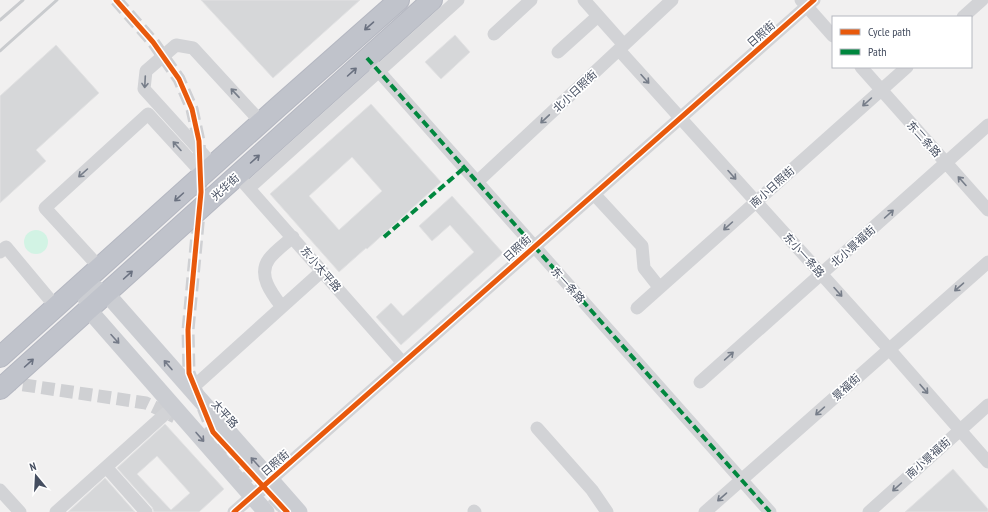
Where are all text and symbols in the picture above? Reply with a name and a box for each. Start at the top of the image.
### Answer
legend [832,16,972,68]
street label: 日照街 [744,18,778,50]
one-way arrow [364,21,375,30]
text: Cycle path [868,24,911,39]
text: Path [868,44,886,59]
one-way arrow [347,67,357,77]
street label: 北小日照街 [550,67,600,115]
one-way arrow [640,73,649,84]
one-way arrow [141,75,149,88]
one-way arrow [230,88,240,98]
one-way arrow [862,98,872,107]
one-way arrow [540,114,550,123]
street label: 东二条路 [904,118,944,160]
one-way arrow [173,141,182,151]
one-way arrow [250,155,261,164]
street label: 南小日照街 [747,163,797,211]
one-way arrow [78,168,89,177]
one-way arrow [727,170,737,180]
street label: 光华街 [208,171,242,203]
one-way arrow [957,176,967,186]
one-way arrow [173,192,184,201]
one-way arrow [883,209,894,218]
one-way arrow [724,221,734,230]
street label: 北小景福街 [828,222,878,270]
street label: 东小一条路 [780,230,828,280]
street label: 日照街 [500,232,534,264]
street label: 东小太平路 [298,244,344,294]
street label: 东一条路 [548,264,588,306]
one-way arrow [123,270,133,279]
one-way arrow [953,283,964,292]
one-way arrow [833,287,842,298]
one-way arrow [110,334,119,345]
one-way arrow [724,352,734,361]
one-way arrow [24,358,34,368]
one-way arrow [164,359,173,370]
street label: 景福街 [829,371,863,403]
one-way arrow [920,384,929,395]
street label: 太平路 [209,397,241,431]
one-way arrow [814,406,825,415]
one-way arrow [196,432,205,442]
street label: 南小景福街 [903,434,953,482]
street label: 日照街 [258,447,292,479]
north arrow [16,456,56,496]
one-way arrow [250,456,259,467]
text: N [28,459,38,474]
one-way arrow [892,482,902,491]
one-way arrow [718,492,728,501]

